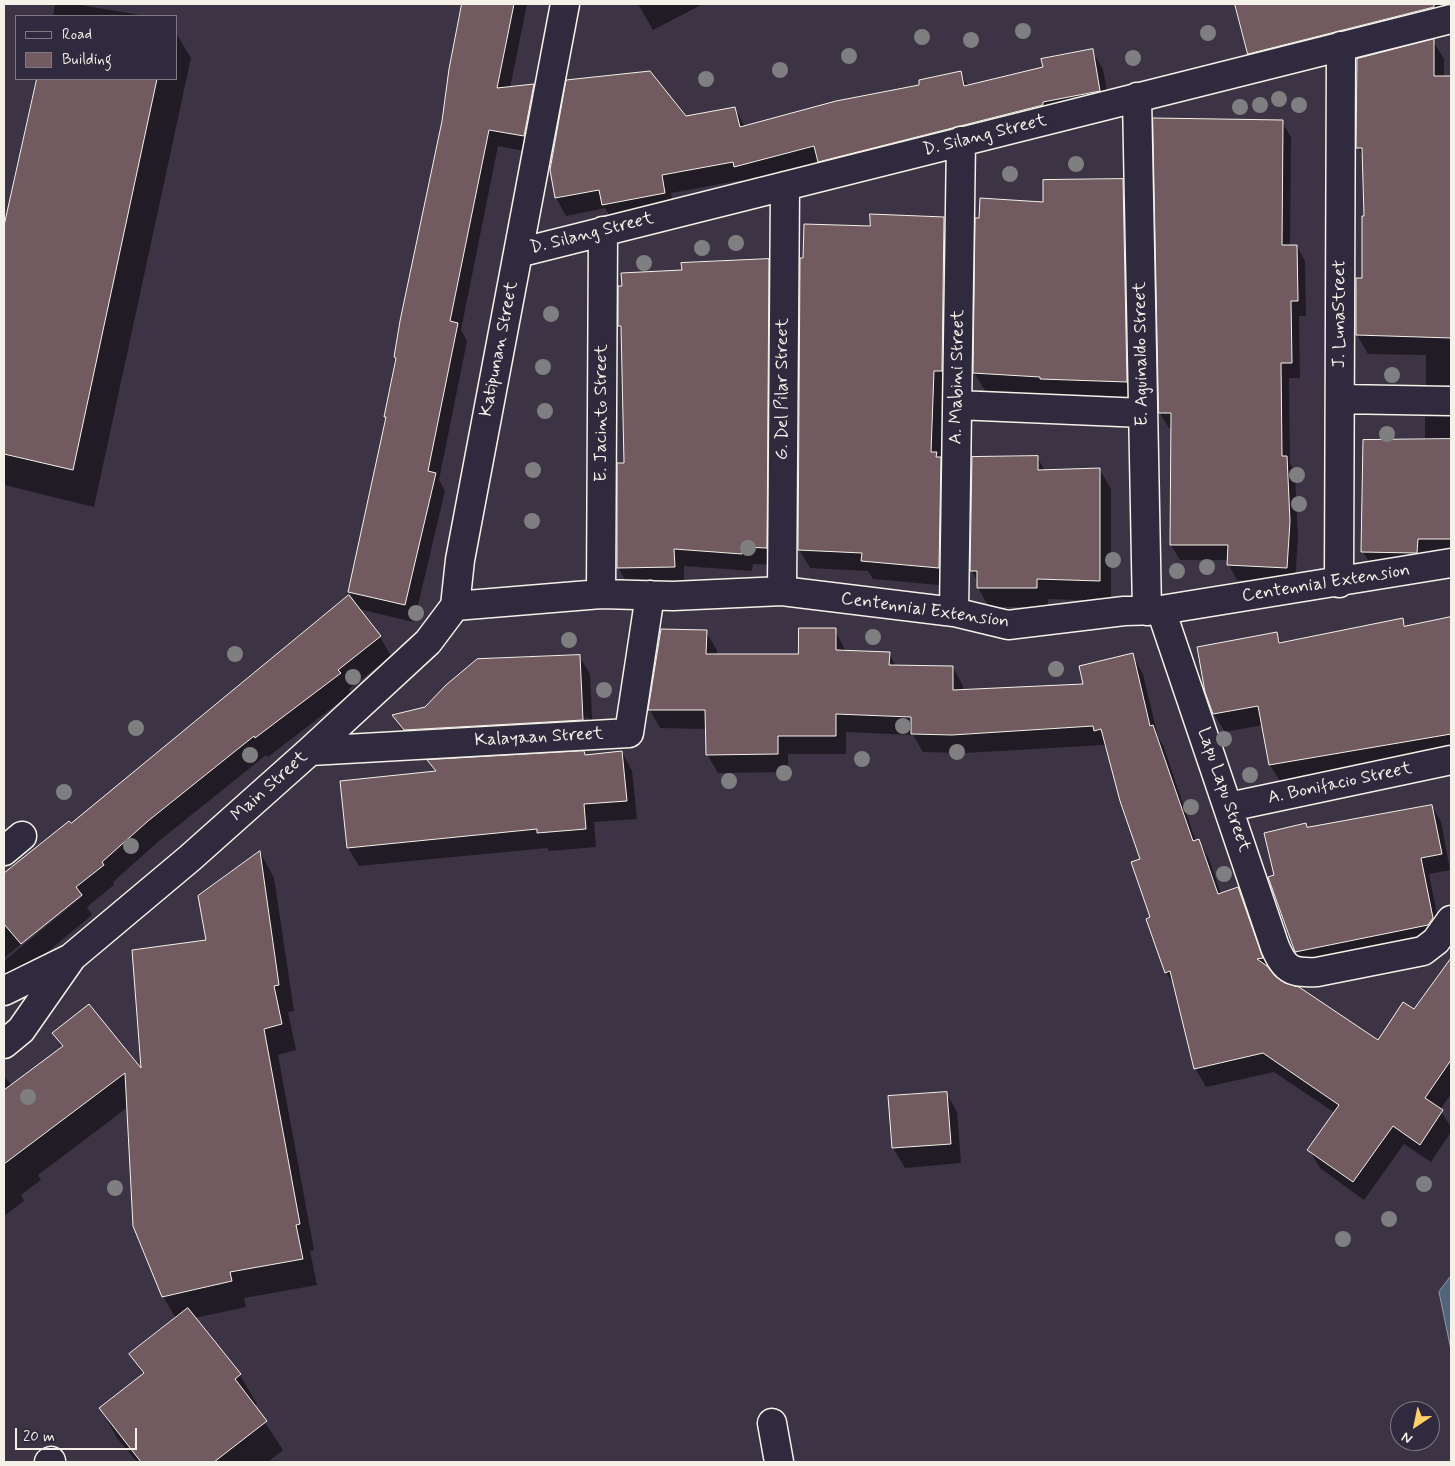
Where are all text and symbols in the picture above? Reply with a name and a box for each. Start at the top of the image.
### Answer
legend [15,15,178,80]
text: Road [62,25,92,45]
text: Building [62,50,112,70]
street label: D. Silang Street [921,110,1049,162]
street label: D. Silang Street [528,208,656,260]
street label: J. LunaStreet [1329,260,1351,368]
street label: Katipunan Street [476,280,524,418]
street label: E. Aguinaldo Street [1130,282,1154,426]
street label: A. Mabini Street [946,309,970,445]
street label: G. Del Pilar Street [772,318,794,460]
street label: E. Jacinto Street [591,344,613,482]
street label: Centennial Extension [1240,560,1412,608]
street label: Centennial Extension [839,588,1011,634]
street label: Kalayaan Street [474,724,604,752]
street label: Lapu Lapu Street [1192,725,1254,855]
street label: Main Street [227,747,313,827]
street label: A. Bonifacio Street [1266,758,1414,810]
north arrow [1390,1401,1440,1451]
scale bar [18,1418,140,1450]
text: 20 m [23,1427,55,1447]
text: N [1398,1428,1416,1448]

